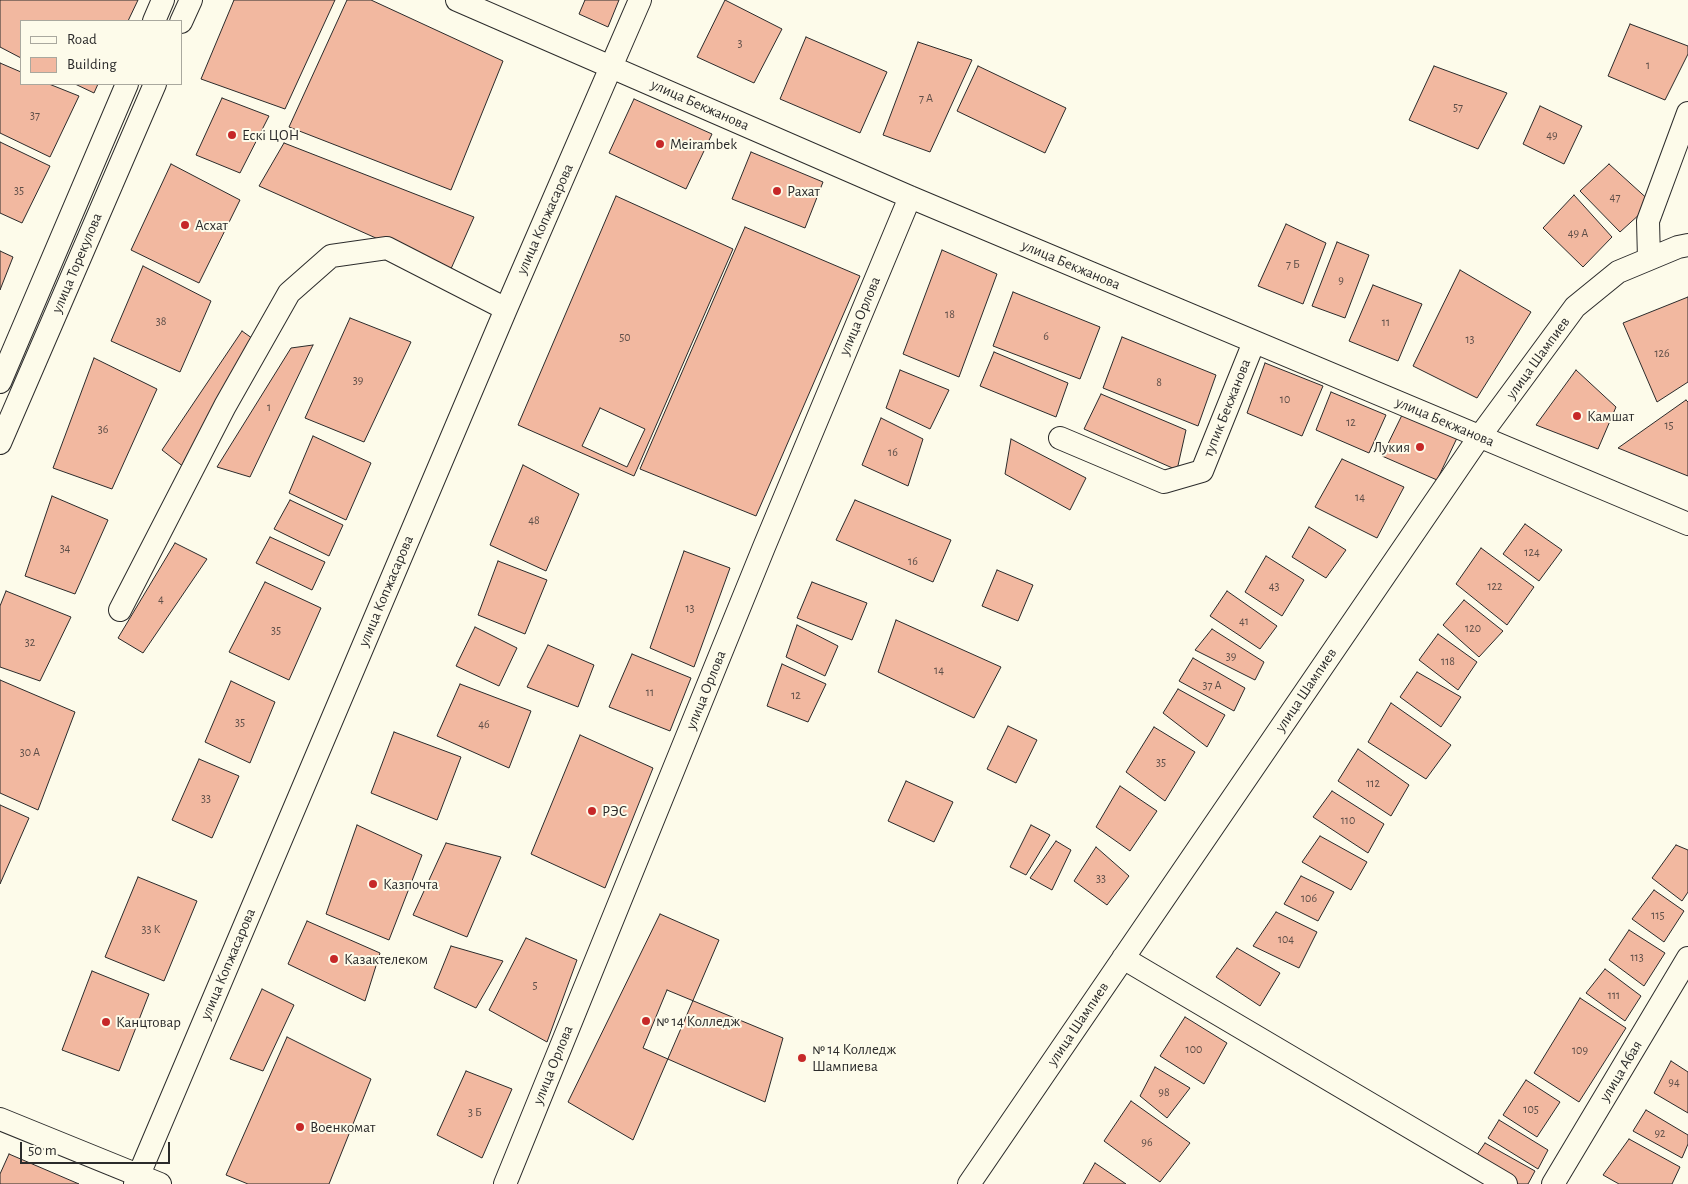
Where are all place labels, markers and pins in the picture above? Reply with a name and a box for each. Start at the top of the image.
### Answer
place label: Ескі ЦОН [242,126,299,144]
marker: Ескі ЦОН [226,129,238,141]
place label: Meirambek [670,135,737,153]
marker: Meirambek [654,138,666,150]
place label: Рахат [787,182,820,200]
marker: Рахат [771,185,783,197]
place label: Асхат [195,216,228,234]
marker: Асхат [179,219,191,231]
place label: Камшат [1587,407,1634,425]
marker: Камшат [1571,410,1583,422]
place label: Лукия [1373,438,1410,456]
marker: Лукия [1414,441,1426,453]
place label: РЭС [602,802,627,820]
marker: РЭС [586,805,598,817]
place label: Казпочта [383,875,438,893]
marker: Казпочта [367,878,379,890]
place label: Казактелеком [344,950,428,968]
marker: Казактелеком [328,953,340,965]
place label: № 14 Колледж [656,1012,740,1030]
place label: Канцтовар [116,1013,181,1031]
marker: № 14 Колледж [640,1015,652,1027]
marker: Канцтовар [100,1016,112,1028]
place label: № 14 Колледж Шампиева [812,1040,896,1075]
marker: № 14 Колледж Шампиева [796,1052,808,1064]
place label: Военкомат [310,1118,375,1136]
marker: Военкомат [294,1121,306,1133]

